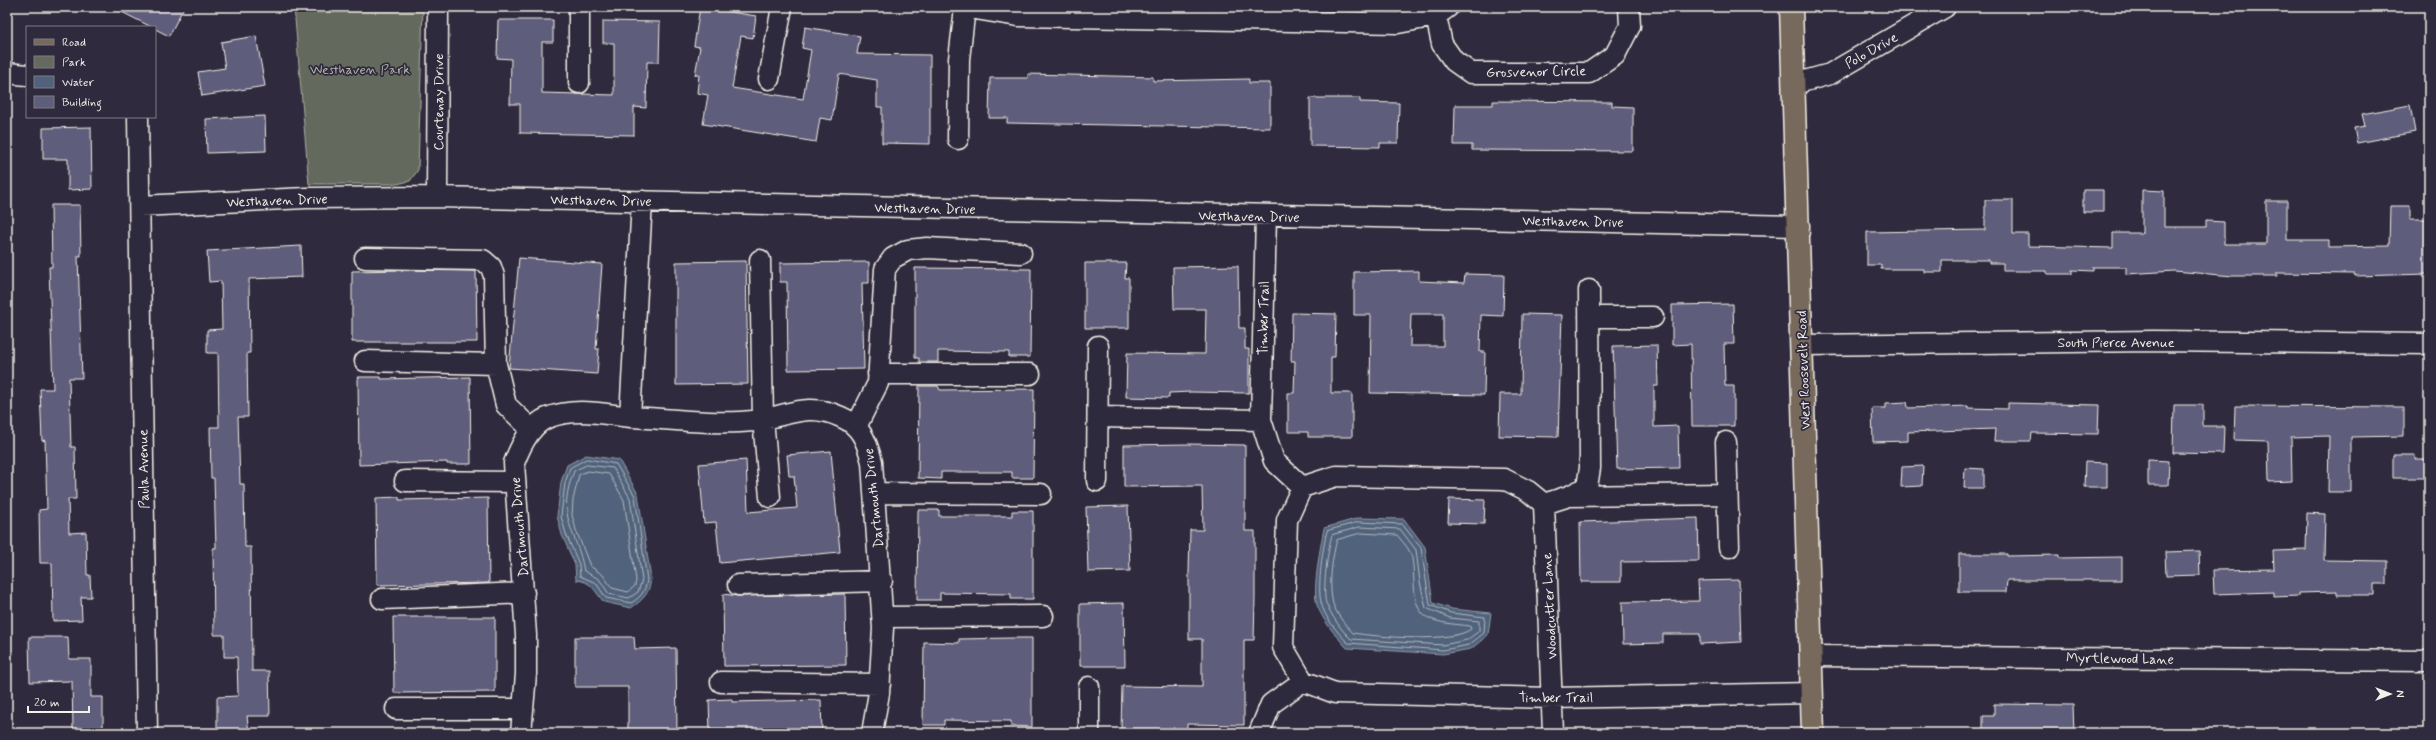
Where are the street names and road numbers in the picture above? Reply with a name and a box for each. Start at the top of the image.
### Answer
street label: Polo Drive [1842,28,1901,73]
street label: Courtenay Drive [430,53,448,151]
street label: Grosvenor Circle [1486,62,1586,82]
street label: Westhaven Drive [226,190,328,212]
street label: Westhaven Drive [550,191,652,211]
street label: Westhaven Drive [874,199,976,219]
street label: Westhaven Drive [1198,207,1300,227]
street label: Westhaven Drive [1522,212,1624,232]
street label: Timber Trail [1254,281,1274,355]
street label: West Roosevelt Road [1793,310,1815,430]
street label: South Pierce Avenue [2057,334,2175,352]
street label: Paula Avenue [134,429,154,509]
street label: Dartmouth Drive [860,447,888,549]
street label: Dartmouth Drive [507,476,533,578]
street label: Woodcutter Lane [1538,552,1562,660]
street label: Myrtlewood Lane [2066,649,2174,669]
street label: Timber Trail [1519,689,1593,707]

